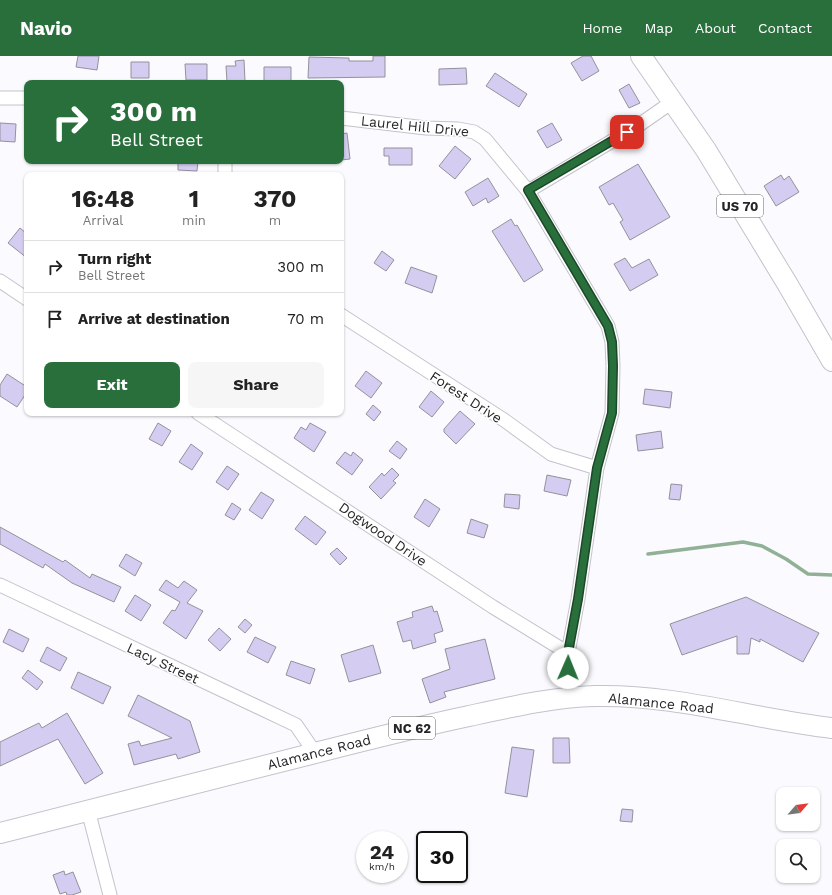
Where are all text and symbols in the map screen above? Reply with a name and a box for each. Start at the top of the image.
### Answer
text: Navio [20,17,72,40]
text: Home [582,20,622,36]
text: Map [644,20,673,36]
text: About [695,20,736,36]
text: Contact [758,20,812,36]
text: 300 m [110,95,197,128]
icon: right [44,96,96,148]
street label: Laurel Hill Drive [360,112,470,140]
pin [610,115,644,149]
icon: arrive [616,121,638,143]
text: Bell Street [110,129,203,150]
text: 16:48 [72,185,134,213]
text: 1 [189,185,199,213]
text: 370 [253,185,296,213]
road number: US 70 [717,195,763,217]
text: Arrival [83,213,123,228]
text: min [182,213,206,228]
text: m [269,213,281,228]
text: Turn right [78,250,151,268]
icon: right [44,256,66,278]
text: 300 m [277,258,324,276]
text: Bell Street [78,268,145,283]
icon: arrive [44,308,66,330]
text: Arrive at destination [78,310,230,328]
text: 70 m [287,310,324,328]
button: Exit [44,362,180,408]
button: Share [188,362,324,408]
street label: Forest Drive [427,368,505,426]
street label: Dogwood Drive [336,499,430,569]
street label: Lacy Street [124,639,202,687]
position arrow [547,647,589,689]
street label: Alamance Road [607,689,715,717]
road number: NC 62 [389,717,435,739]
street label: Alamance Road [266,731,372,773]
north arrow [776,787,820,831]
map controls [776,787,820,883]
speed limit sign: 30 [416,831,468,883]
button: search [776,839,820,883]
text: 24 [370,840,394,864]
text: km/h [369,861,395,872]

